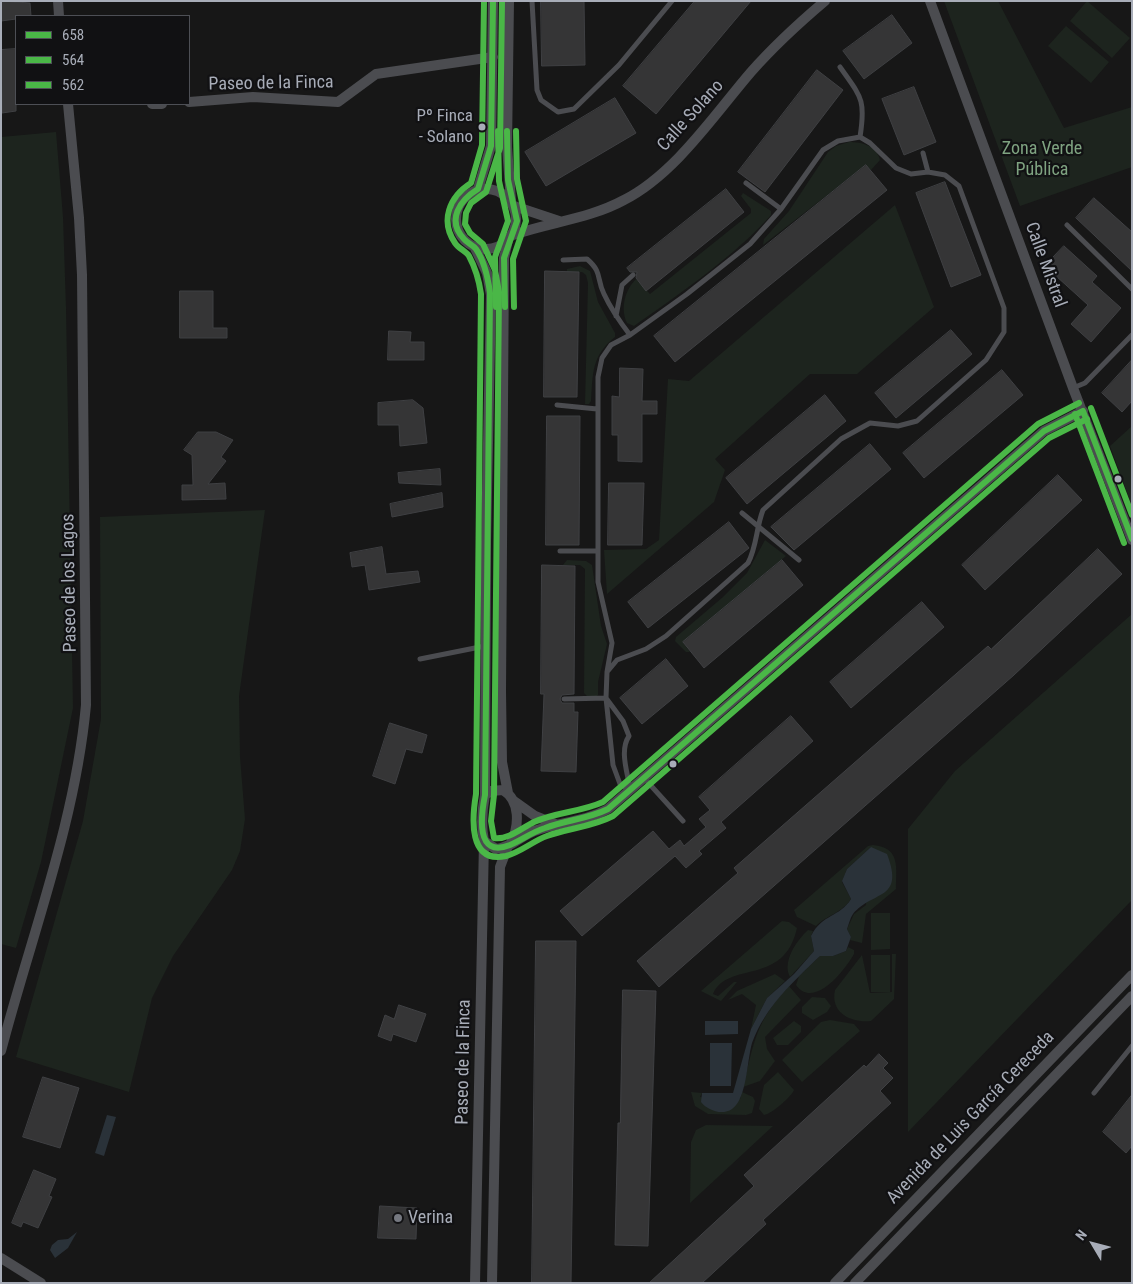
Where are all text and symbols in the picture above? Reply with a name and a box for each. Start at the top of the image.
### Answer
legend [15,15,190,105]
text: 658 [62,26,84,44]
text: 564 [62,51,84,69]
street label: Paseo de la Finca [208,72,334,96]
text: 562 [62,76,84,94]
street label: Calle Solano [653,76,729,156]
place label: Pº Finca - Solano [417,107,473,147]
marker: Pº Finca - Solano [477,122,487,132]
park label: Zona Verde Pública [1002,138,1082,180]
street label: Calle Mistral [1020,220,1070,310]
unlabelled marker [1113,474,1123,484]
street label: Paseo de los Lagos [58,514,82,652]
unlabelled marker [668,759,678,769]
street label: Paseo de la Finca [452,999,476,1125]
street label: Avenida de Luis García Cereceda [883,1027,1059,1209]
place label: Verina [408,1207,453,1229]
marker: Verina [392,1212,404,1224]
north arrow [1068,1219,1118,1269]
text: N [1072,1227,1090,1243]

